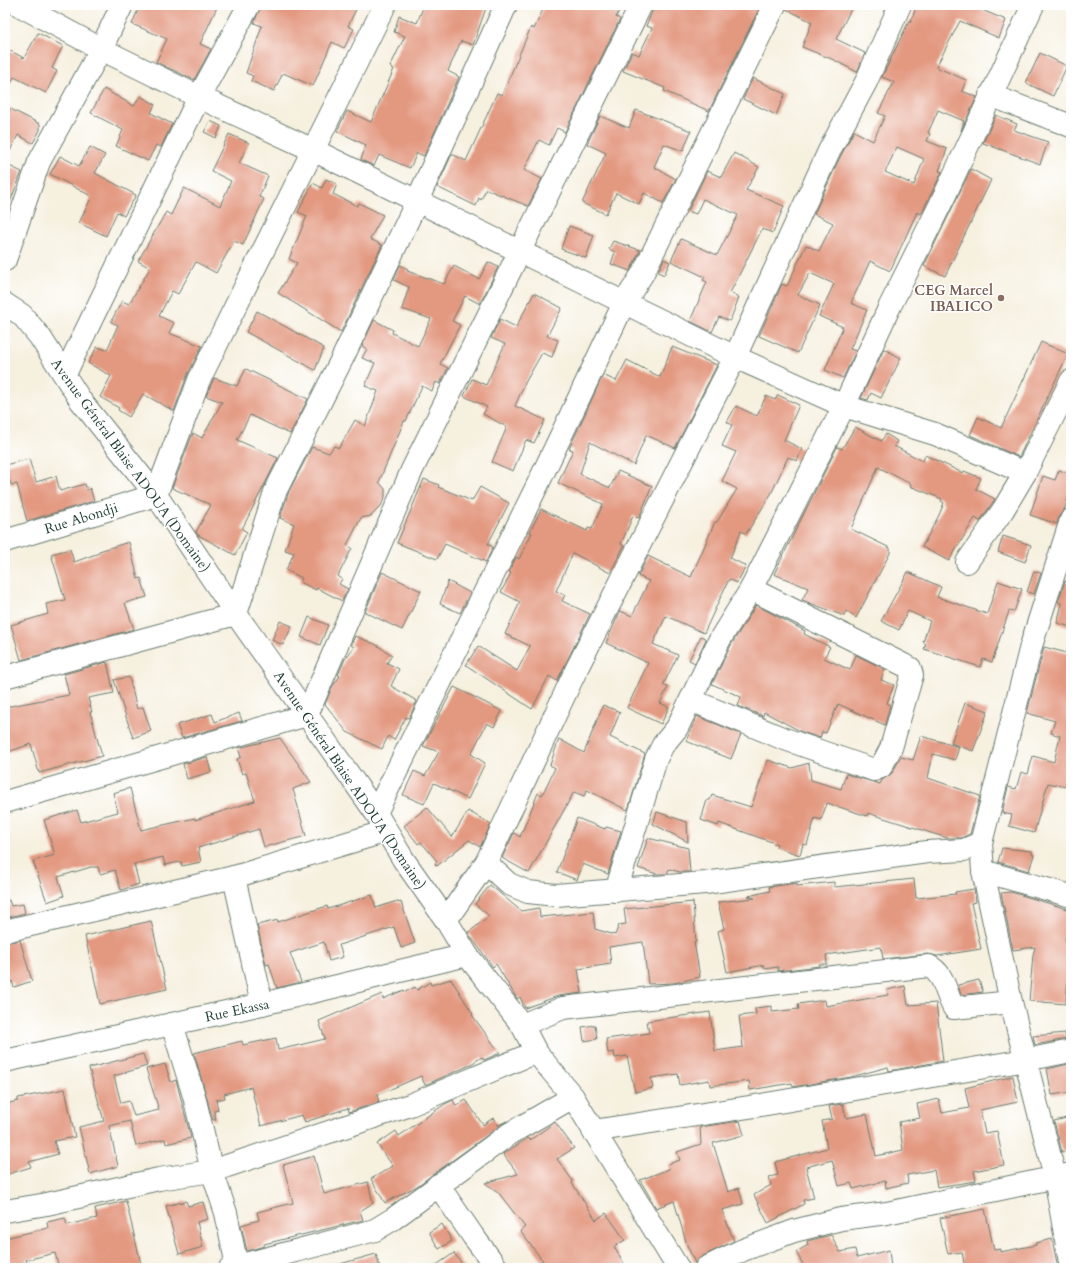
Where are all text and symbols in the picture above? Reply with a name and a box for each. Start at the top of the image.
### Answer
place label: CEG Marcel IBALICO [914,281,993,316]
marker: CEG Marcel IBALICO [996,293,1006,303]
street label: Avenue Général Blaise ADOUA (Domaine) [47,355,215,576]
street label: Rue Abondji [42,498,120,539]
street label: Avenue Général Blaise ADOUA (Domaine) [269,667,430,893]
street label: Rue Ekassa [203,994,271,1027]

